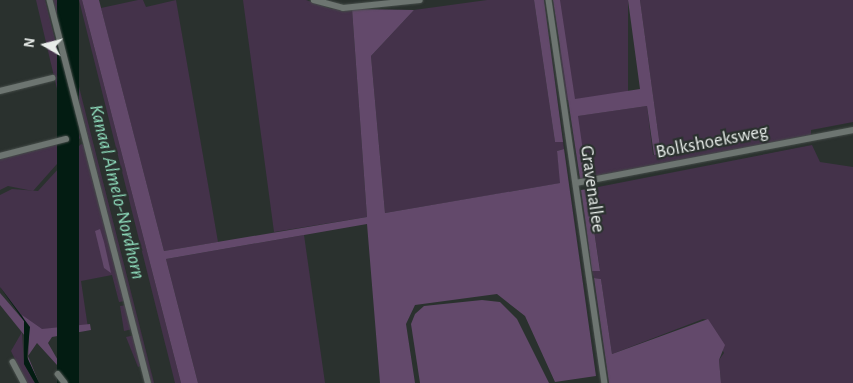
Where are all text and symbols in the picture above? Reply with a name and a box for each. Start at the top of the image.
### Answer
north arrow [20,20,70,70]
text: N [23,37,38,49]
water label: Kanaal Almelo-Nordhorn [84,102,150,282]
street label: Bolkshoeksweg [654,120,770,164]
street label: Gravenallee [575,144,609,234]

